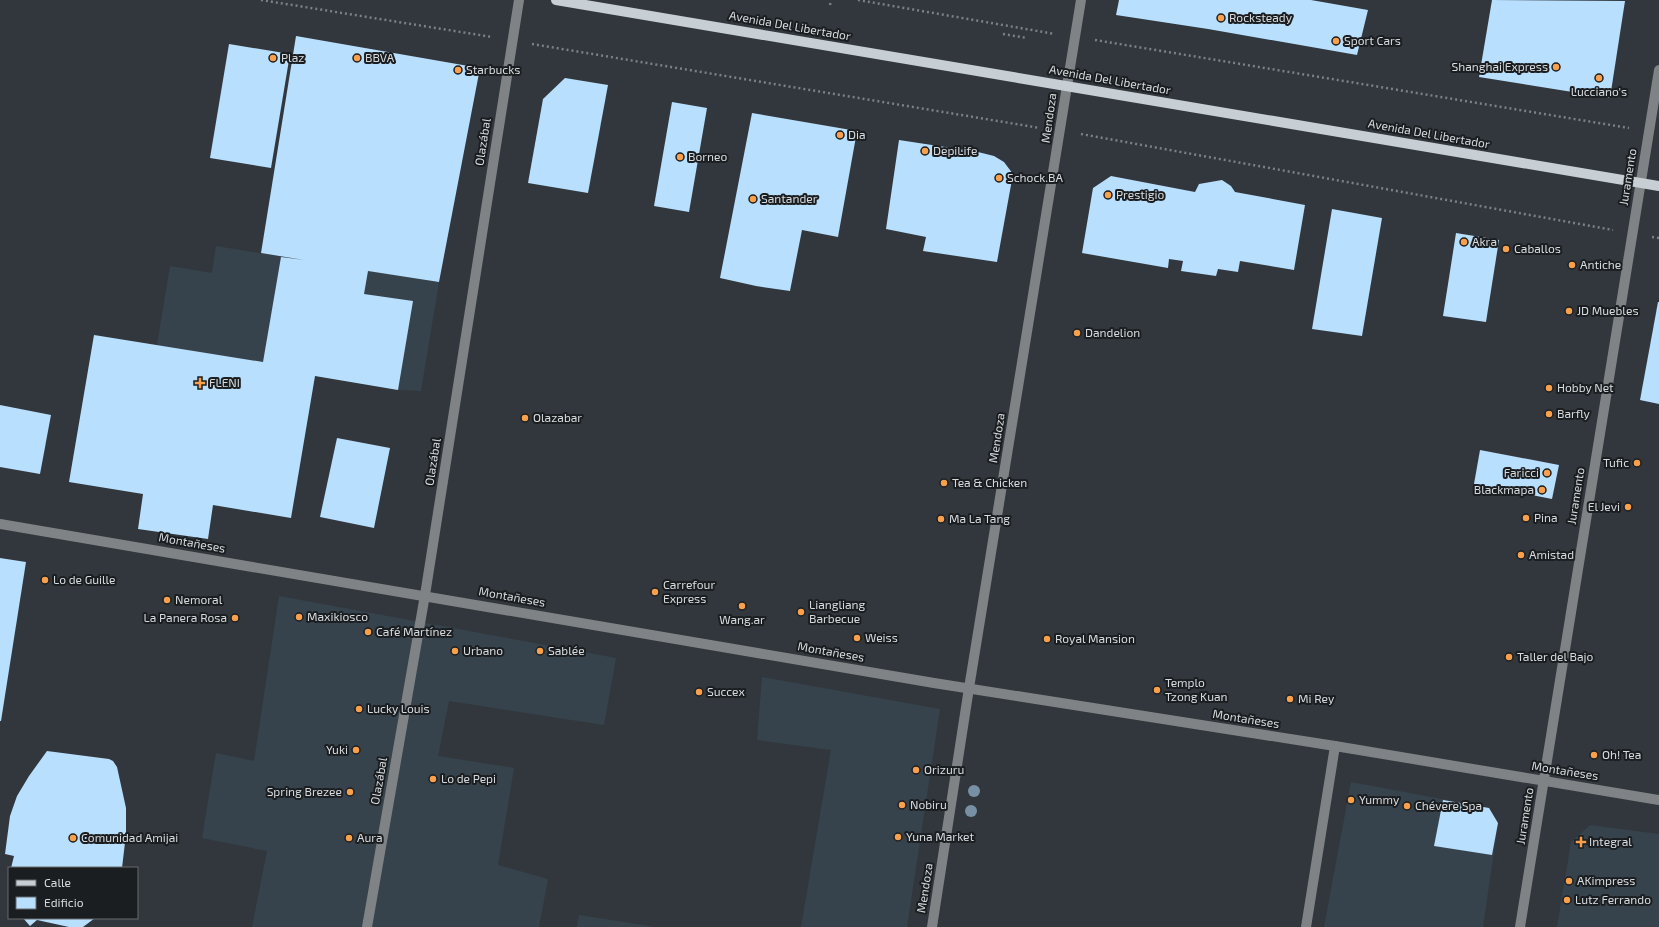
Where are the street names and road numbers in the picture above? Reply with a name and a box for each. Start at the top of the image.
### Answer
street label: Avenida Del Libertador [728,7,852,43]
street label: Avenida Del Libertador [1048,61,1172,97]
street label: Mendoza [1038,92,1058,144]
street label: Avenida Del Libertador [1367,115,1491,151]
street label: Olazábal [471,117,493,167]
street label: Juramento [1616,147,1638,206]
street label: Mendoza [985,412,1007,464]
street label: Olazábal [421,437,443,487]
street label: Juramento [1564,466,1586,525]
street label: Montañeses [158,529,227,555]
street label: Montañeses [478,583,547,609]
street label: Montañeses [797,638,866,664]
street label: Montañeses [1212,706,1281,730]
street label: Olazábal [367,756,389,806]
street label: Montañeses [1531,758,1600,782]
street label: Juramento [1513,786,1535,845]
street label: Mendoza [913,862,935,914]

